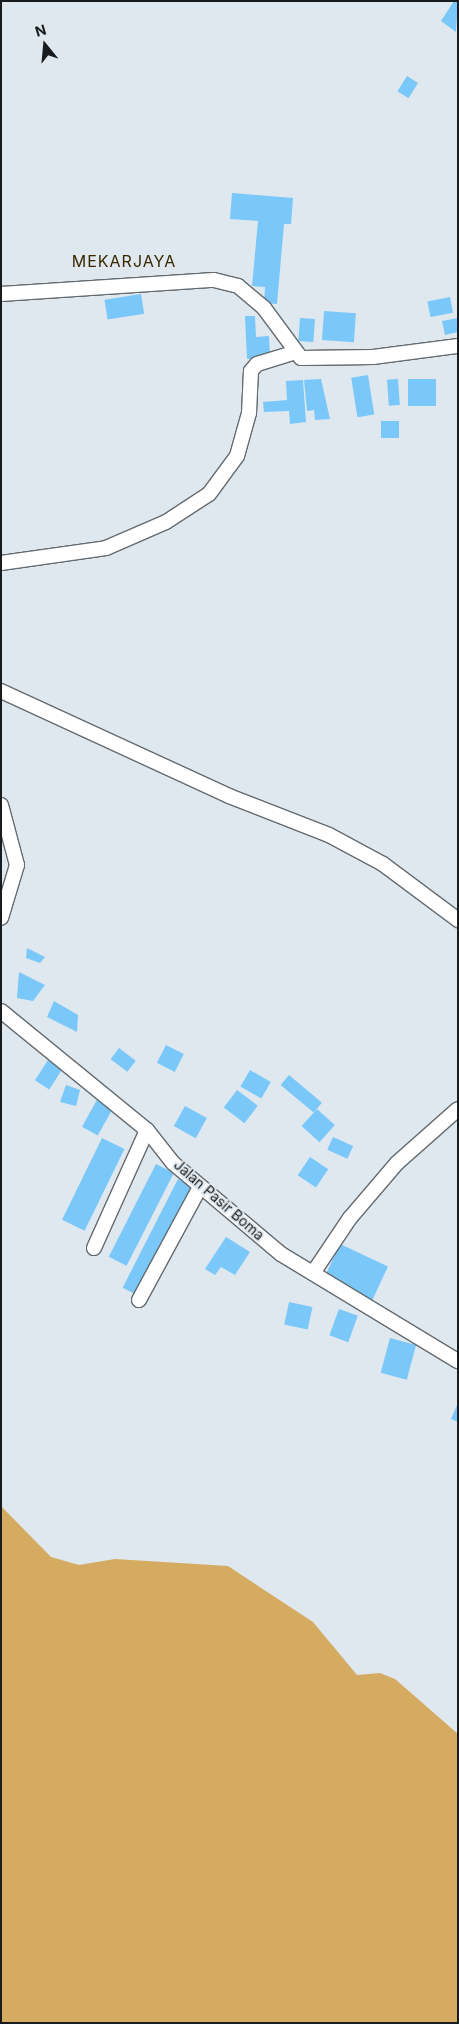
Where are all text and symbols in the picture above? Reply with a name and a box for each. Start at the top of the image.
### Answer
north arrow [20,20,70,70]
text: N [33,20,48,40]
district label: MEKARJAYA [71,251,177,271]
street label: Jalan Pasir Boma [171,1156,267,1244]

